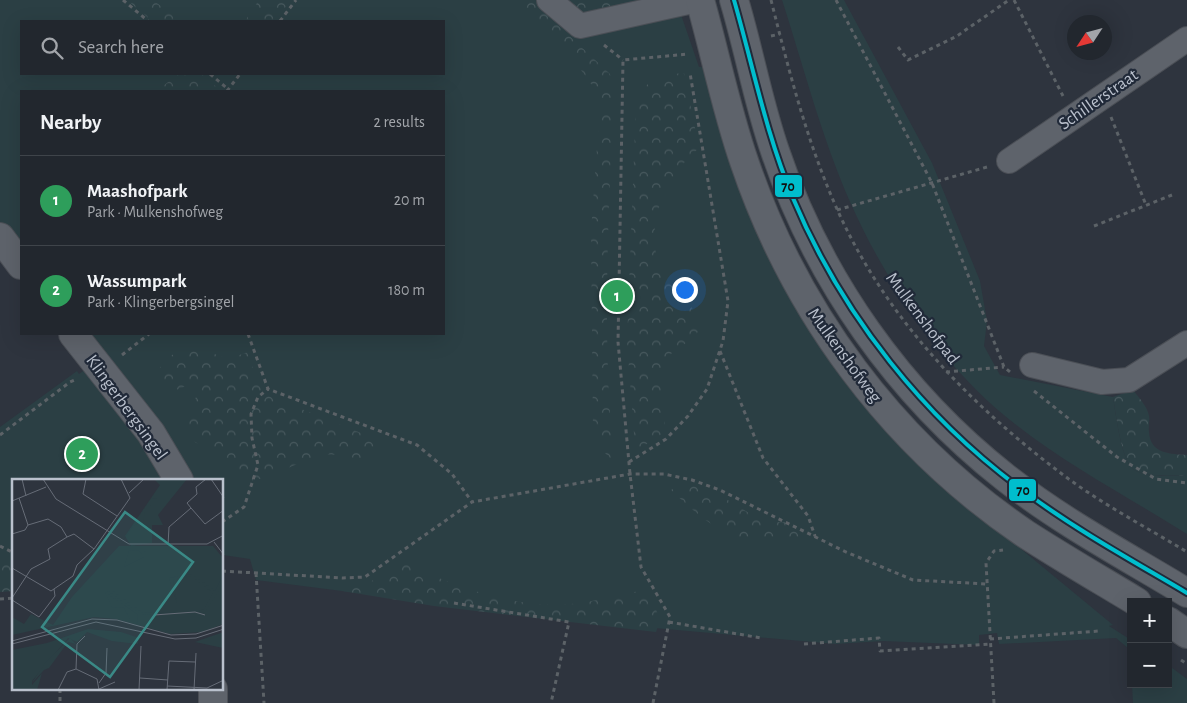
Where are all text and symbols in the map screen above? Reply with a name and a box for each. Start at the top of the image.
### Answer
north arrow [1067,15,1112,60]
search box [20,20,445,75]
icon: search [38,34,66,62]
text: Search here [78,38,164,57]
street label: Schillerstraat [1056,66,1142,134]
text: Nearby [40,112,101,133]
text: 2 results [373,114,425,130]
line badge: 70 [774,174,803,198]
text: 70 [781,180,795,194]
text: Maashofpark [87,182,188,201]
text: 1 [53,192,59,208]
text: 20 m [394,192,425,208]
text: Park · Mulkenshofweg [87,204,223,220]
street label: Mulkenshofpad [882,269,962,368]
text: Wassumpark [87,272,187,291]
pin: 1 [601,277,633,315]
your location [672,277,698,303]
text: 2 [52,282,60,298]
text: 180 m [388,282,425,298]
text: Park · Klingerbergsingel [87,294,234,310]
street label: Mulkenshofweg [804,305,885,406]
street label: Klingerbergsingel [82,352,170,463]
pin: 2 [66,435,98,473]
line badge: 70 [1008,478,1037,502]
inset map [12,479,224,690]
text: 70 [1016,484,1030,498]
map controls [1127,598,1172,688]
button: + [1127,598,1172,643]
button: − [1127,643,1172,688]

